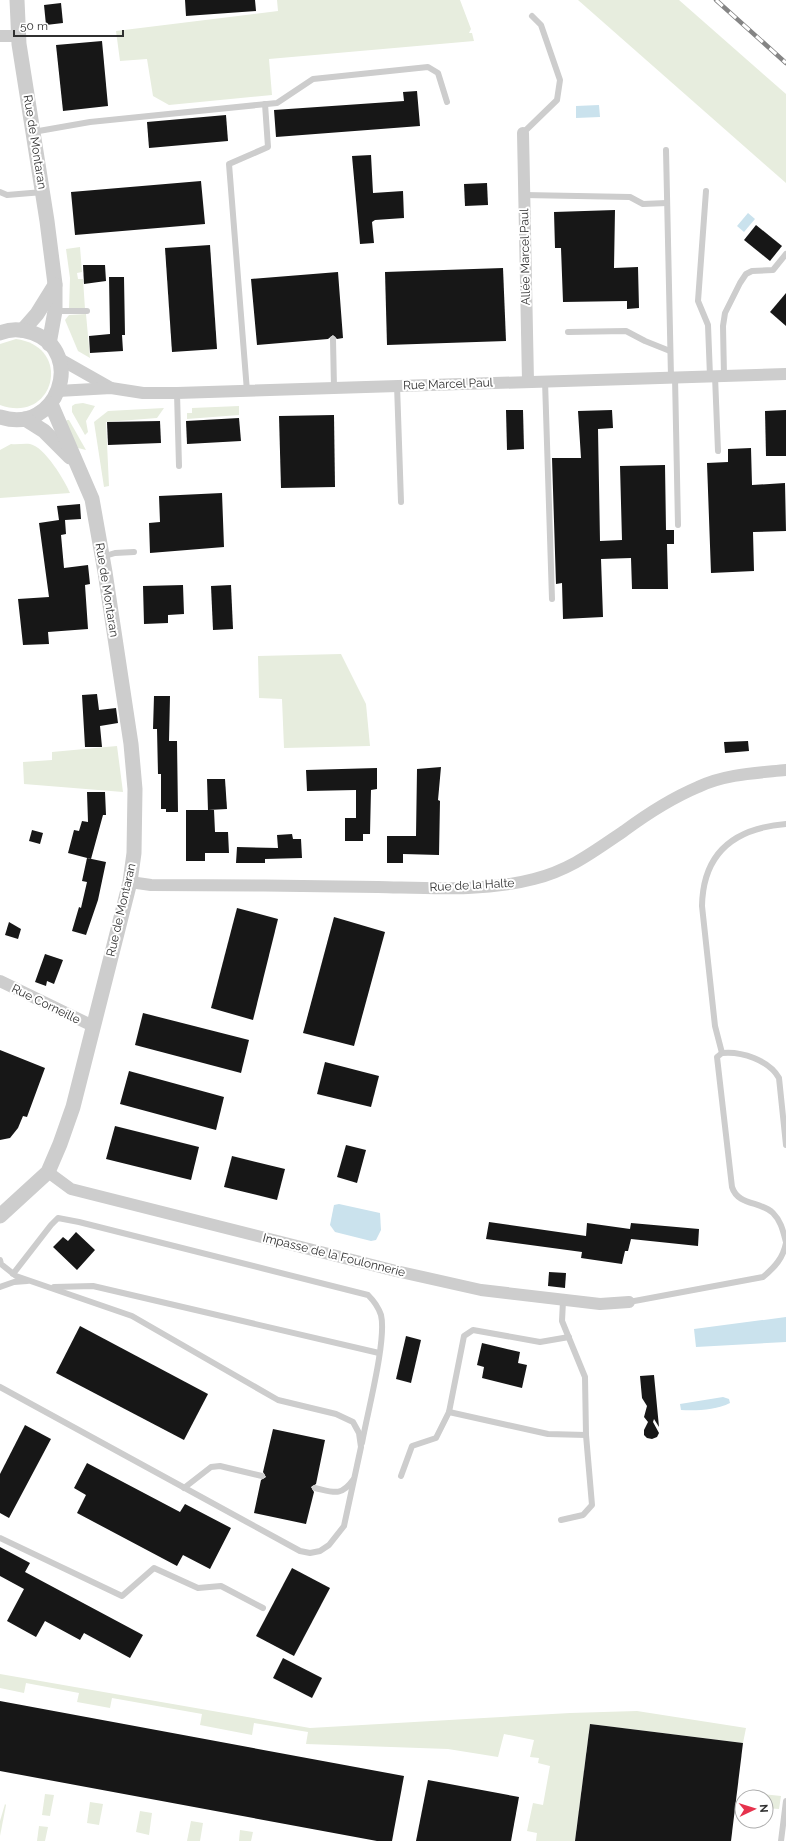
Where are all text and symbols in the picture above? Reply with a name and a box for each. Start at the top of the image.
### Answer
scale bar [14,12,123,38]
text: 50 m [20,19,48,33]
street label: Rue de Montaran [21,94,49,190]
street label: Allée Marcel Paul [517,208,533,305]
street label: Rue Marcel Paul [403,375,494,393]
street label: Rue de Montaran [93,542,121,638]
street label: Rue de Montaran [103,862,139,958]
street label: Rue de la Halte [429,876,515,894]
street label: Rue Corneille [9,981,83,1027]
street label: Impasse de la Foulonnerie [261,1231,407,1279]
north arrow [734,1789,774,1829]
text: N [757,1804,770,1813]

